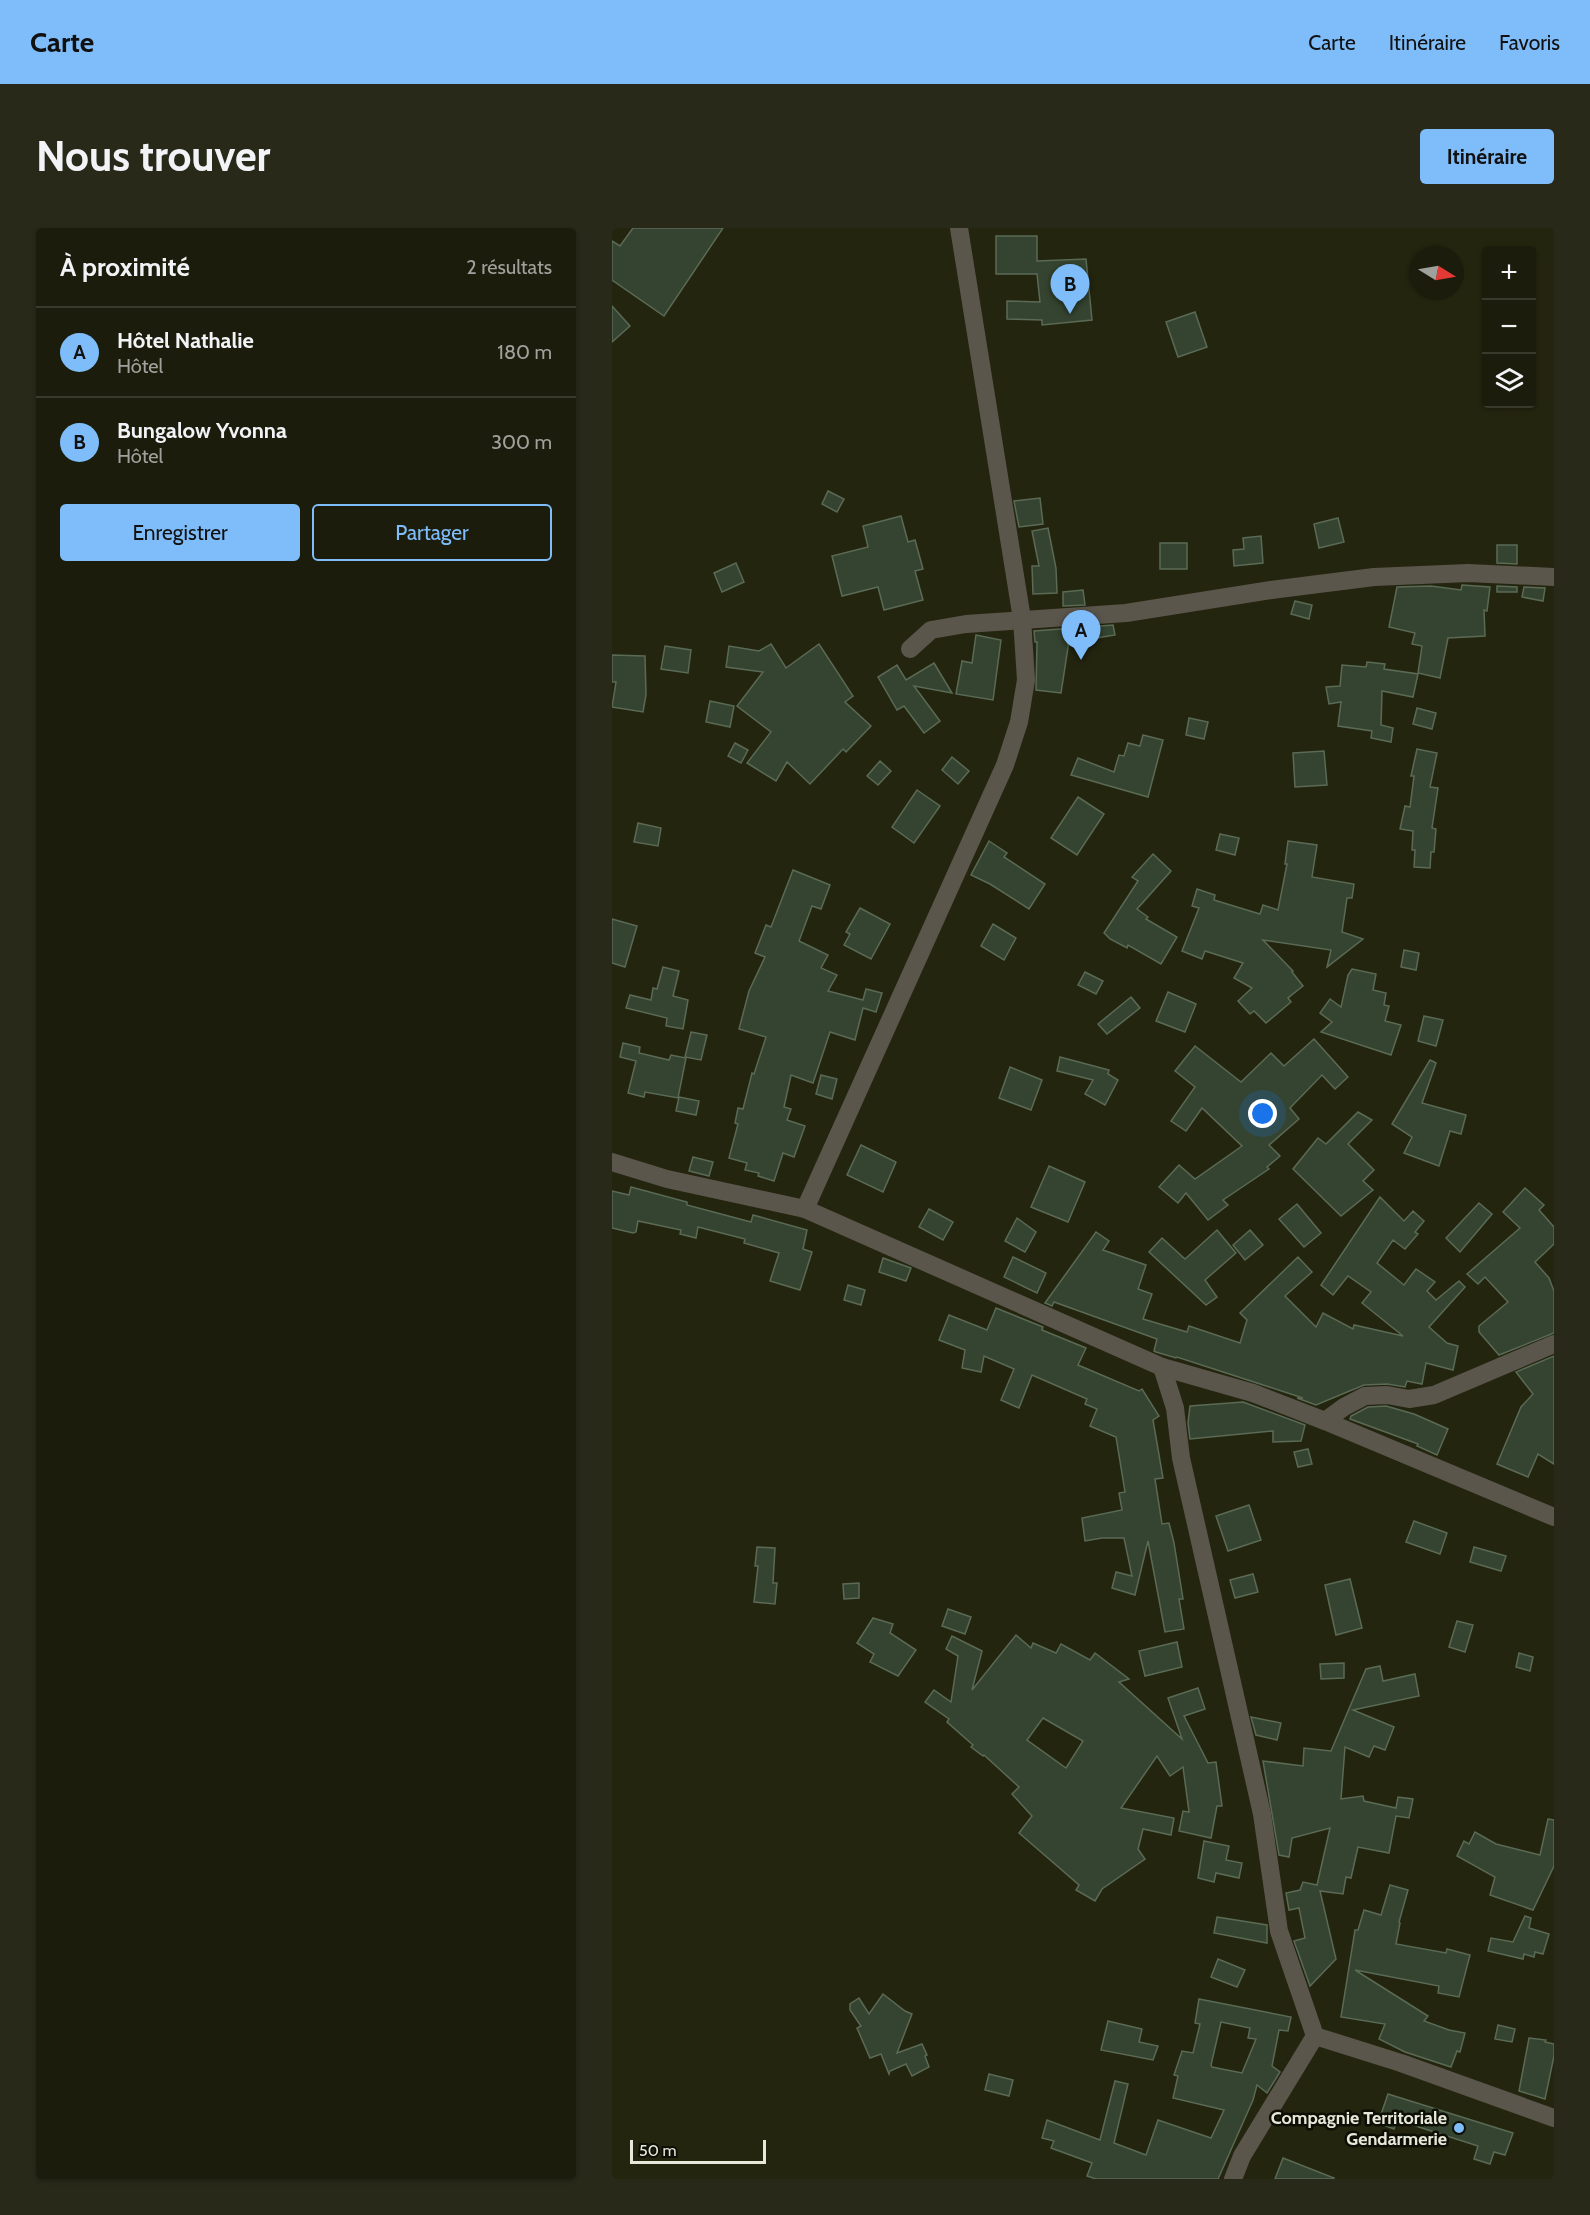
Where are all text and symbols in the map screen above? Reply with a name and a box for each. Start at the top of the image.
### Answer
text: Carte [30,25,94,59]
text: Carte [1308,30,1356,55]
text: Itinéraire [1389,30,1466,55]
text: Favoris [1499,30,1560,55]
button: Itinéraire [1420,129,1554,184]
text: Nous trouver [36,130,270,182]
north arrow [1410,246,1464,300]
map controls [1482,246,1536,408]
button: + [1482,246,1536,300]
text: À proximité [60,251,190,283]
text: 2 résultats [466,255,552,279]
pin: B [1050,264,1090,314]
button: − [1482,300,1536,354]
text: Hôtel Nathalie [117,327,254,354]
text: A [73,340,86,364]
text: 180 m [497,340,552,364]
text: Hôtel [117,354,163,378]
button: layers [1482,354,1536,408]
text: Bungalow Yvonna [117,417,287,444]
text: B [73,430,86,454]
text: 300 m [491,430,552,454]
text: Hôtel [117,444,163,468]
button: Enregistrer [60,504,300,561]
button: Partager [312,504,552,561]
pin: A [1062,610,1100,660]
your location [1248,1099,1277,1128]
place label: Compagnie Territoriale Gendarmerie [1271,2107,1447,2150]
marker: Compagnie Territoriale Gendarmerie [1452,2121,1466,2135]
scale bar [630,2137,766,2164]
text: 50 m [639,2141,676,2160]

